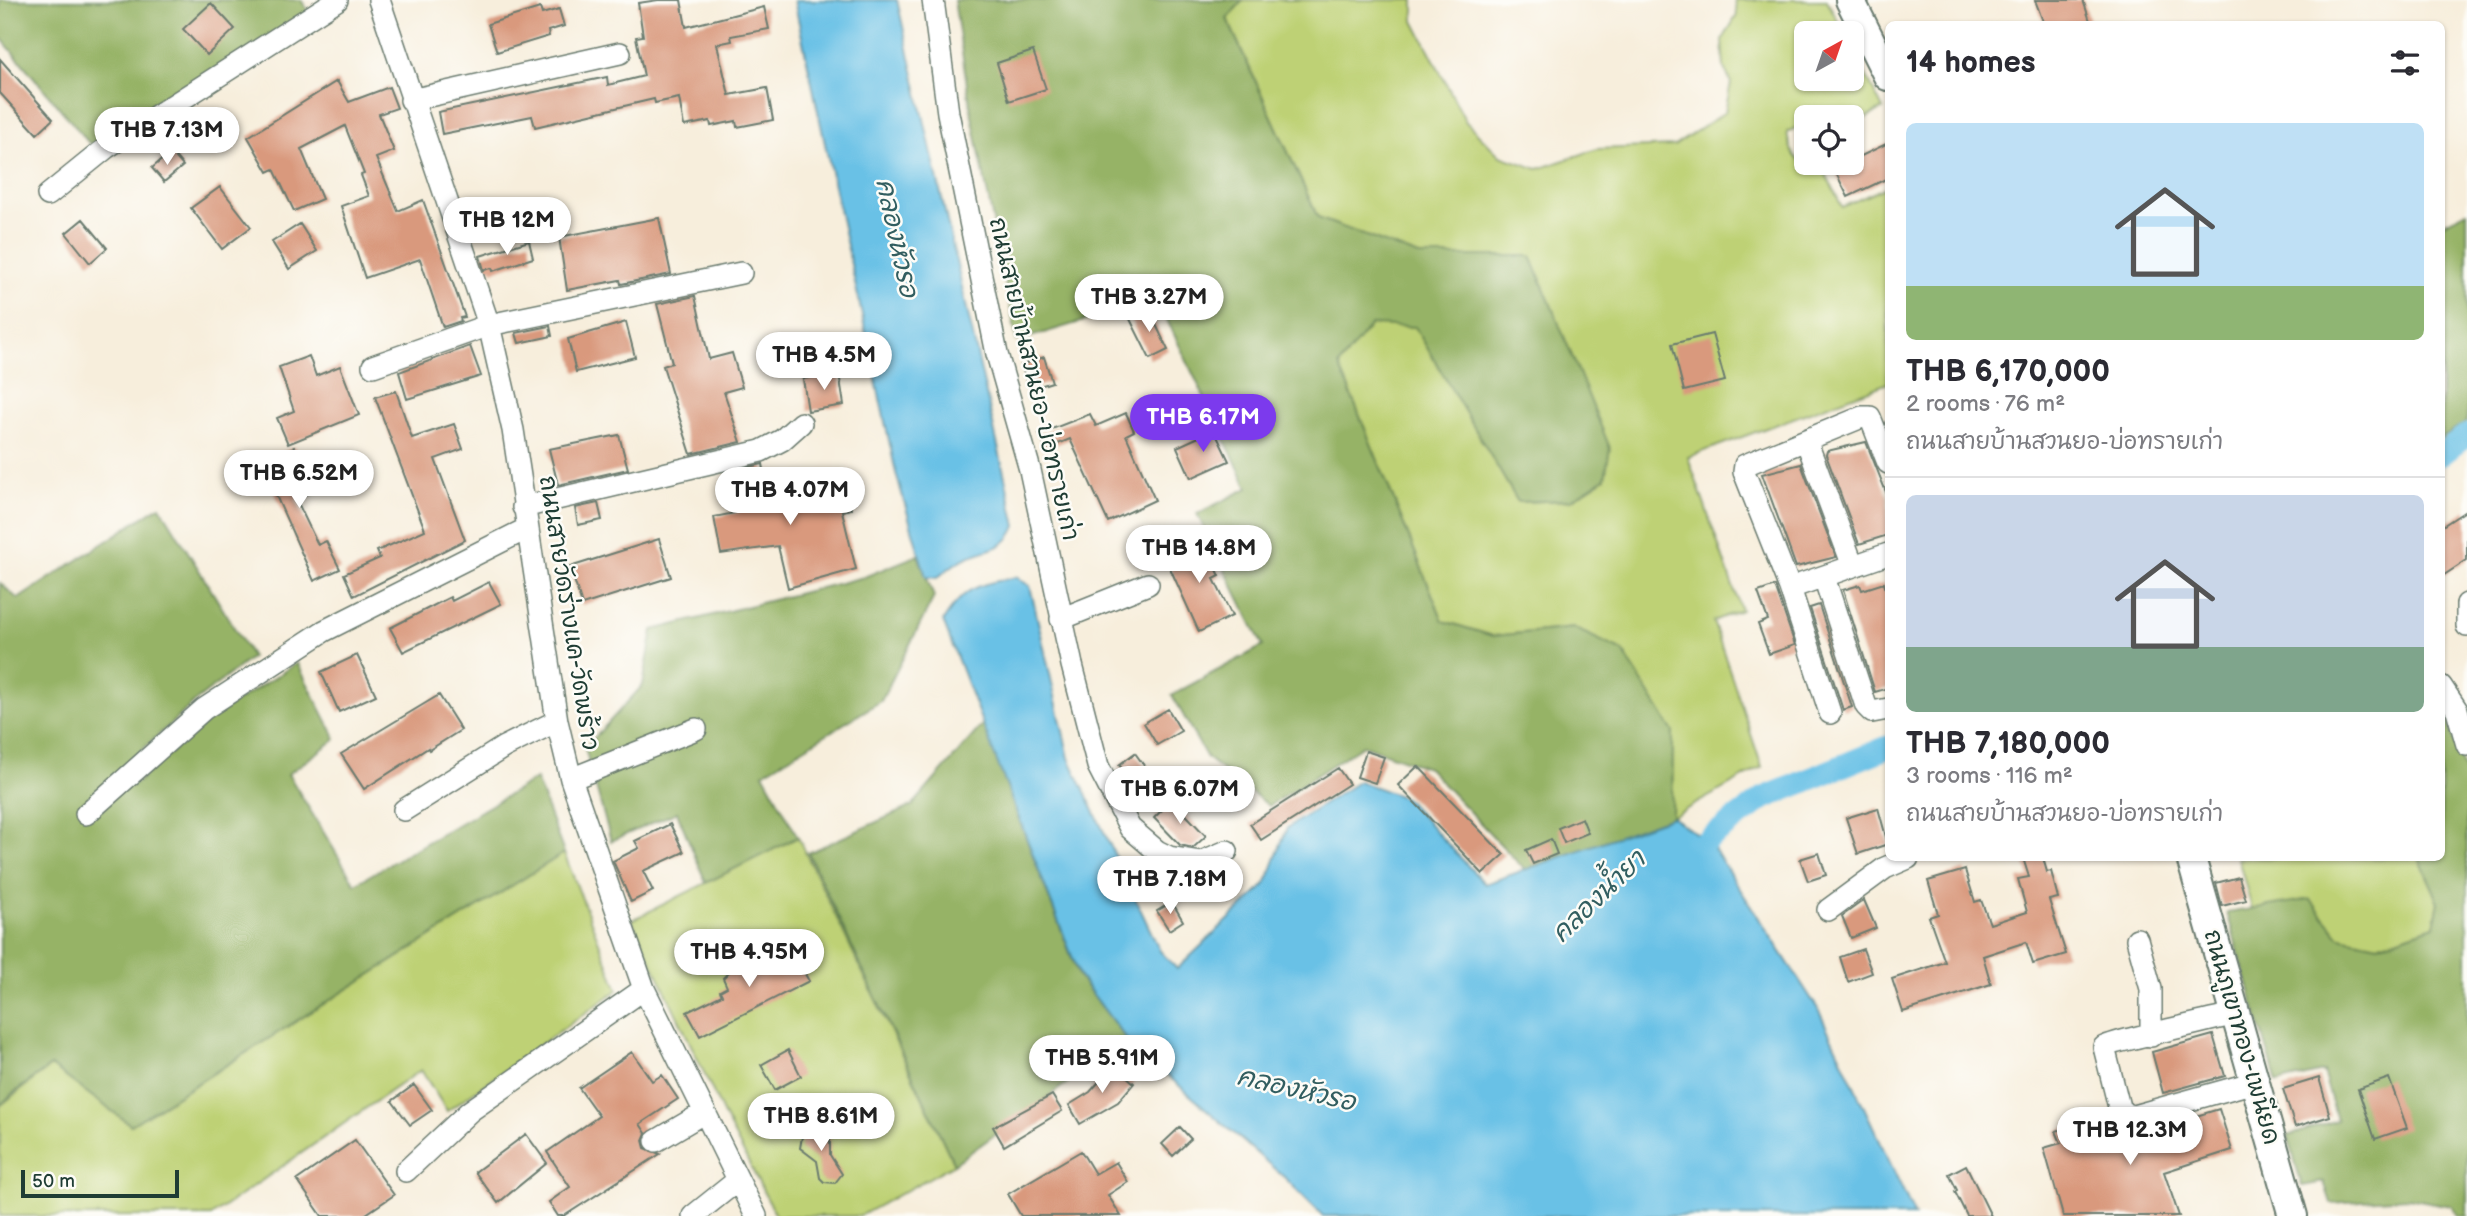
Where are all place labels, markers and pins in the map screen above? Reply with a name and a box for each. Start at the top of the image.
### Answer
pin: THB 7.13M [87,108,247,167]
pin: THB 12M [442,198,572,257]
pin: THB 3.27M [1069,274,1229,334]
pin: THB 4.5M [752,332,896,392]
pin: THB 6.17M [1123,394,1283,454]
pin: THB 6.52M [219,450,379,510]
pin: THB 4.07M [710,468,870,527]
pin: THB 14.8M [1119,526,1279,585]
pin: THB 6.07M [1100,766,1260,826]
pin: THB 7.18M [1090,856,1250,916]
pin: THB 4.95M [669,930,829,989]
pin: THB 5.91M [1022,1036,1182,1095]
pin: THB 8.61M [741,1094,901,1153]
pin: THB 12.3M [2050,1108,2210,1167]

